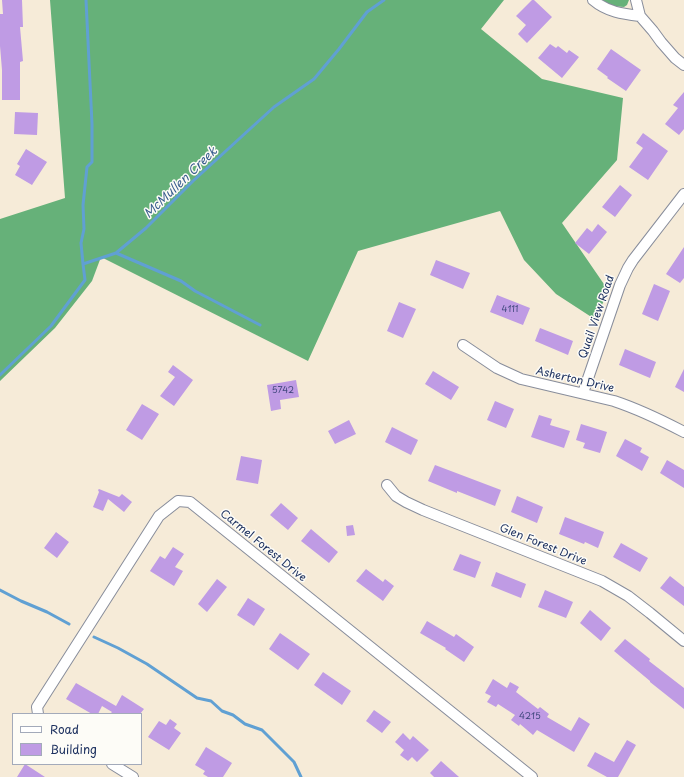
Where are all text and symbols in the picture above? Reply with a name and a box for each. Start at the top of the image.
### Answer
water label: McMullen Creek [141,144,221,222]
street label: Quail View Road [577,274,617,360]
house number: 4111 [502,305,518,315]
street label: Asherton Drive [535,365,615,395]
house number: 5742 [272,386,294,396]
street label: Carmel Forest Drive [217,507,309,585]
street label: Glen Forest Drive [497,521,589,569]
house number: 4215 [519,712,541,722]
legend [12,713,142,765]
text: Road [50,720,79,738]
text: Building [50,740,97,758]

